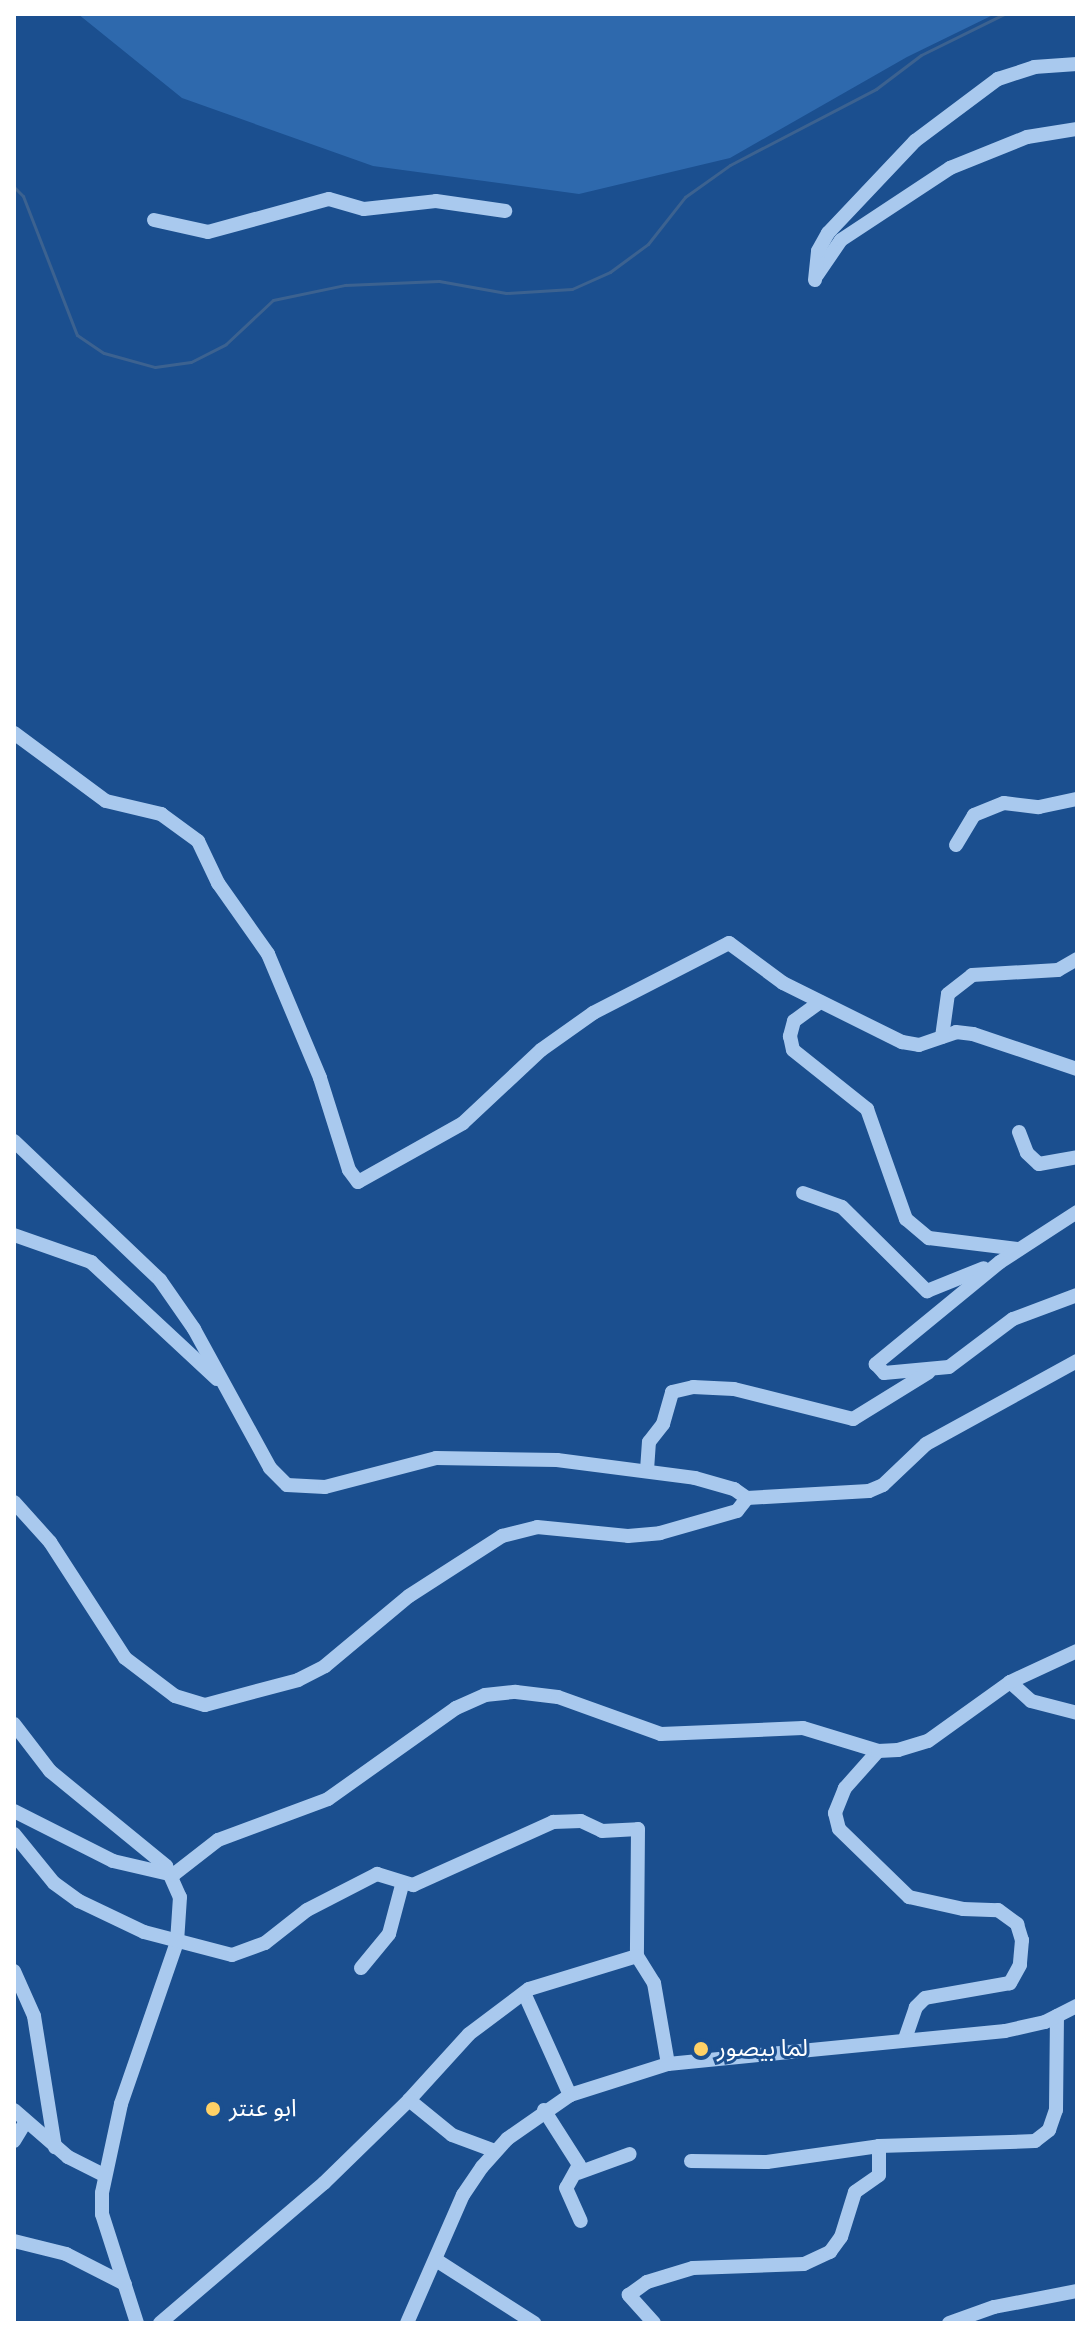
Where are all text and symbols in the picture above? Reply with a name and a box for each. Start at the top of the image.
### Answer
place label: لما بيصور [717,2035,808,2063]
marker: لما بيصور [692,2040,710,2058]
place label: ابو عنتر [229,2095,297,2123]
marker: ابو عنتر [204,2100,222,2118]

